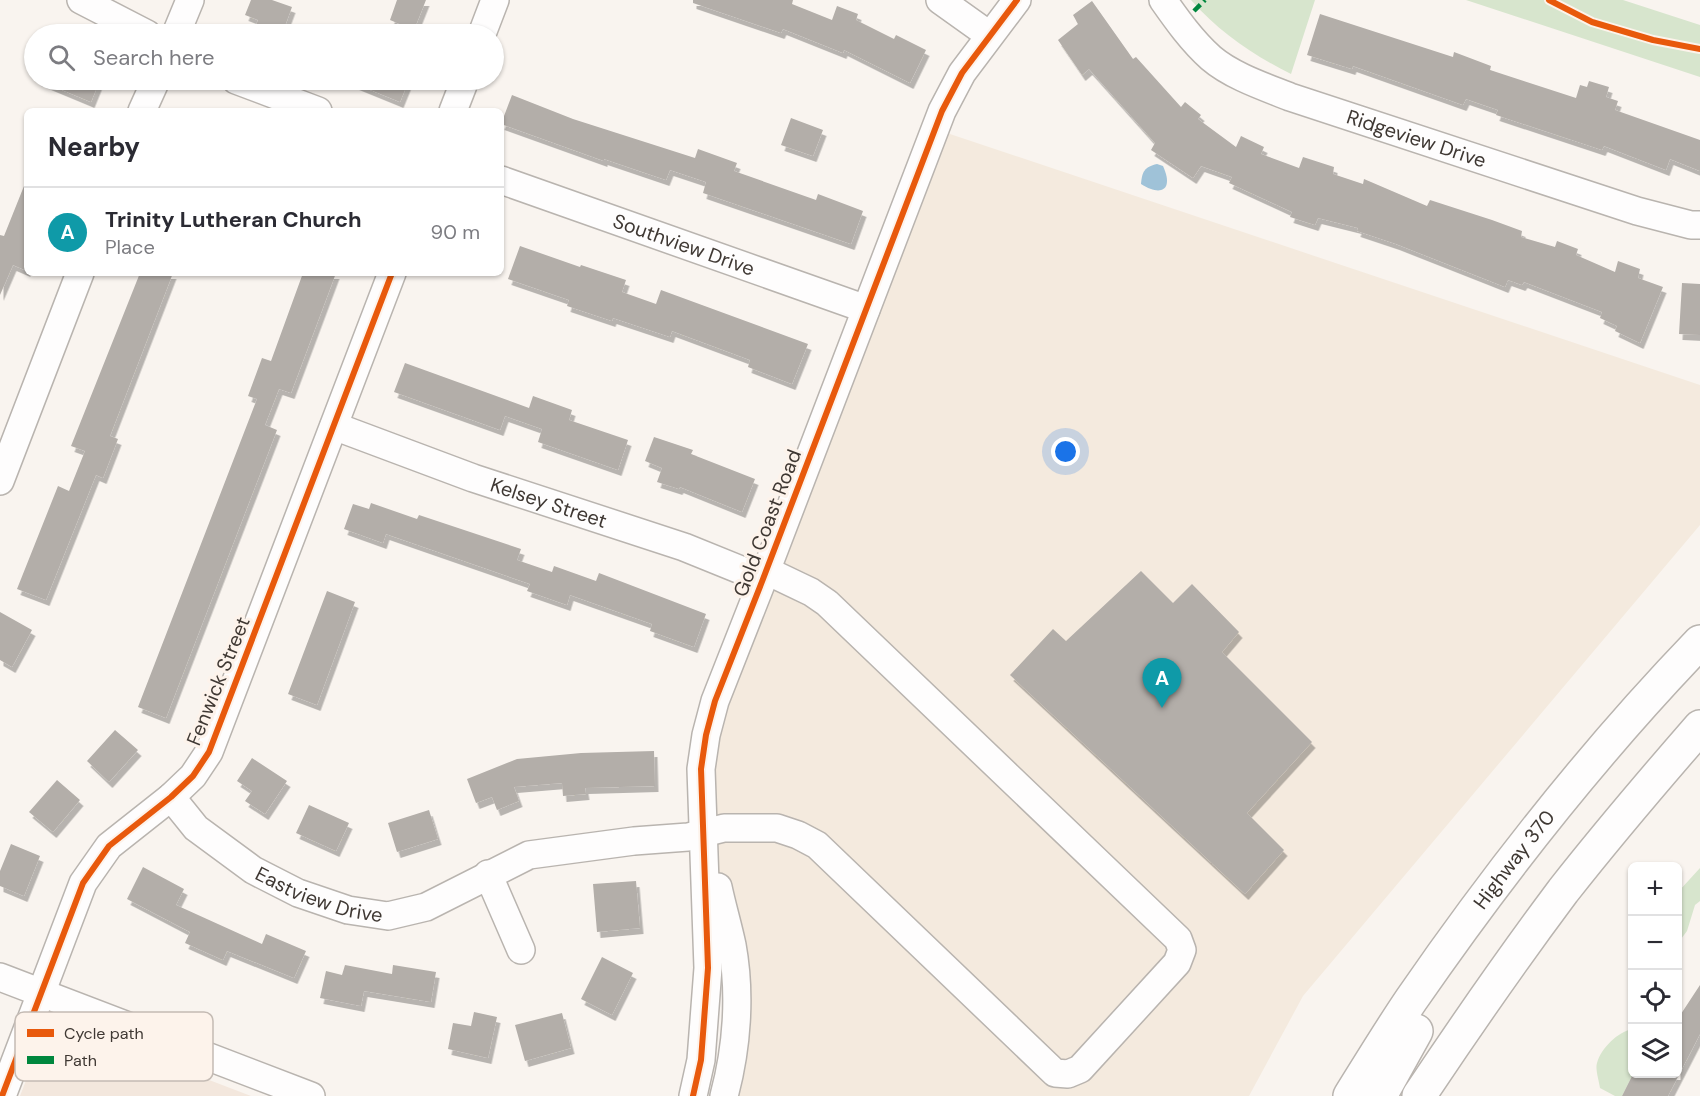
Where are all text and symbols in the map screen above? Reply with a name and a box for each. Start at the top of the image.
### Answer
search box [24,24,504,90]
icon: search [45,41,78,74]
text: Search here [93,43,214,72]
street label: Ridgeview Drive [1343,104,1490,174]
text: Nearby [48,130,140,164]
text: Trinity Lutheran Church [105,205,362,234]
street label: Southview Drive [610,208,758,282]
text: A [60,219,75,245]
text: 90 m [431,219,480,245]
text: Place [105,234,155,260]
your location [1051,437,1080,466]
street label: Gold Coast Road [727,446,807,600]
street label: Kelsey Street [487,472,610,534]
street label: Fenwick Street [180,613,256,749]
pin: A [1142,658,1182,708]
street label: Highway 370 [1467,804,1560,914]
street label: Eastview Drive [251,860,385,928]
map controls [1628,862,1682,1078]
button: + [1628,862,1682,916]
button: − [1628,916,1682,970]
button: locate [1628,970,1682,1024]
legend [15,1012,213,1081]
text: Cycle path [64,1023,144,1044]
button: layers [1628,1024,1682,1078]
text: Path [64,1050,97,1071]

